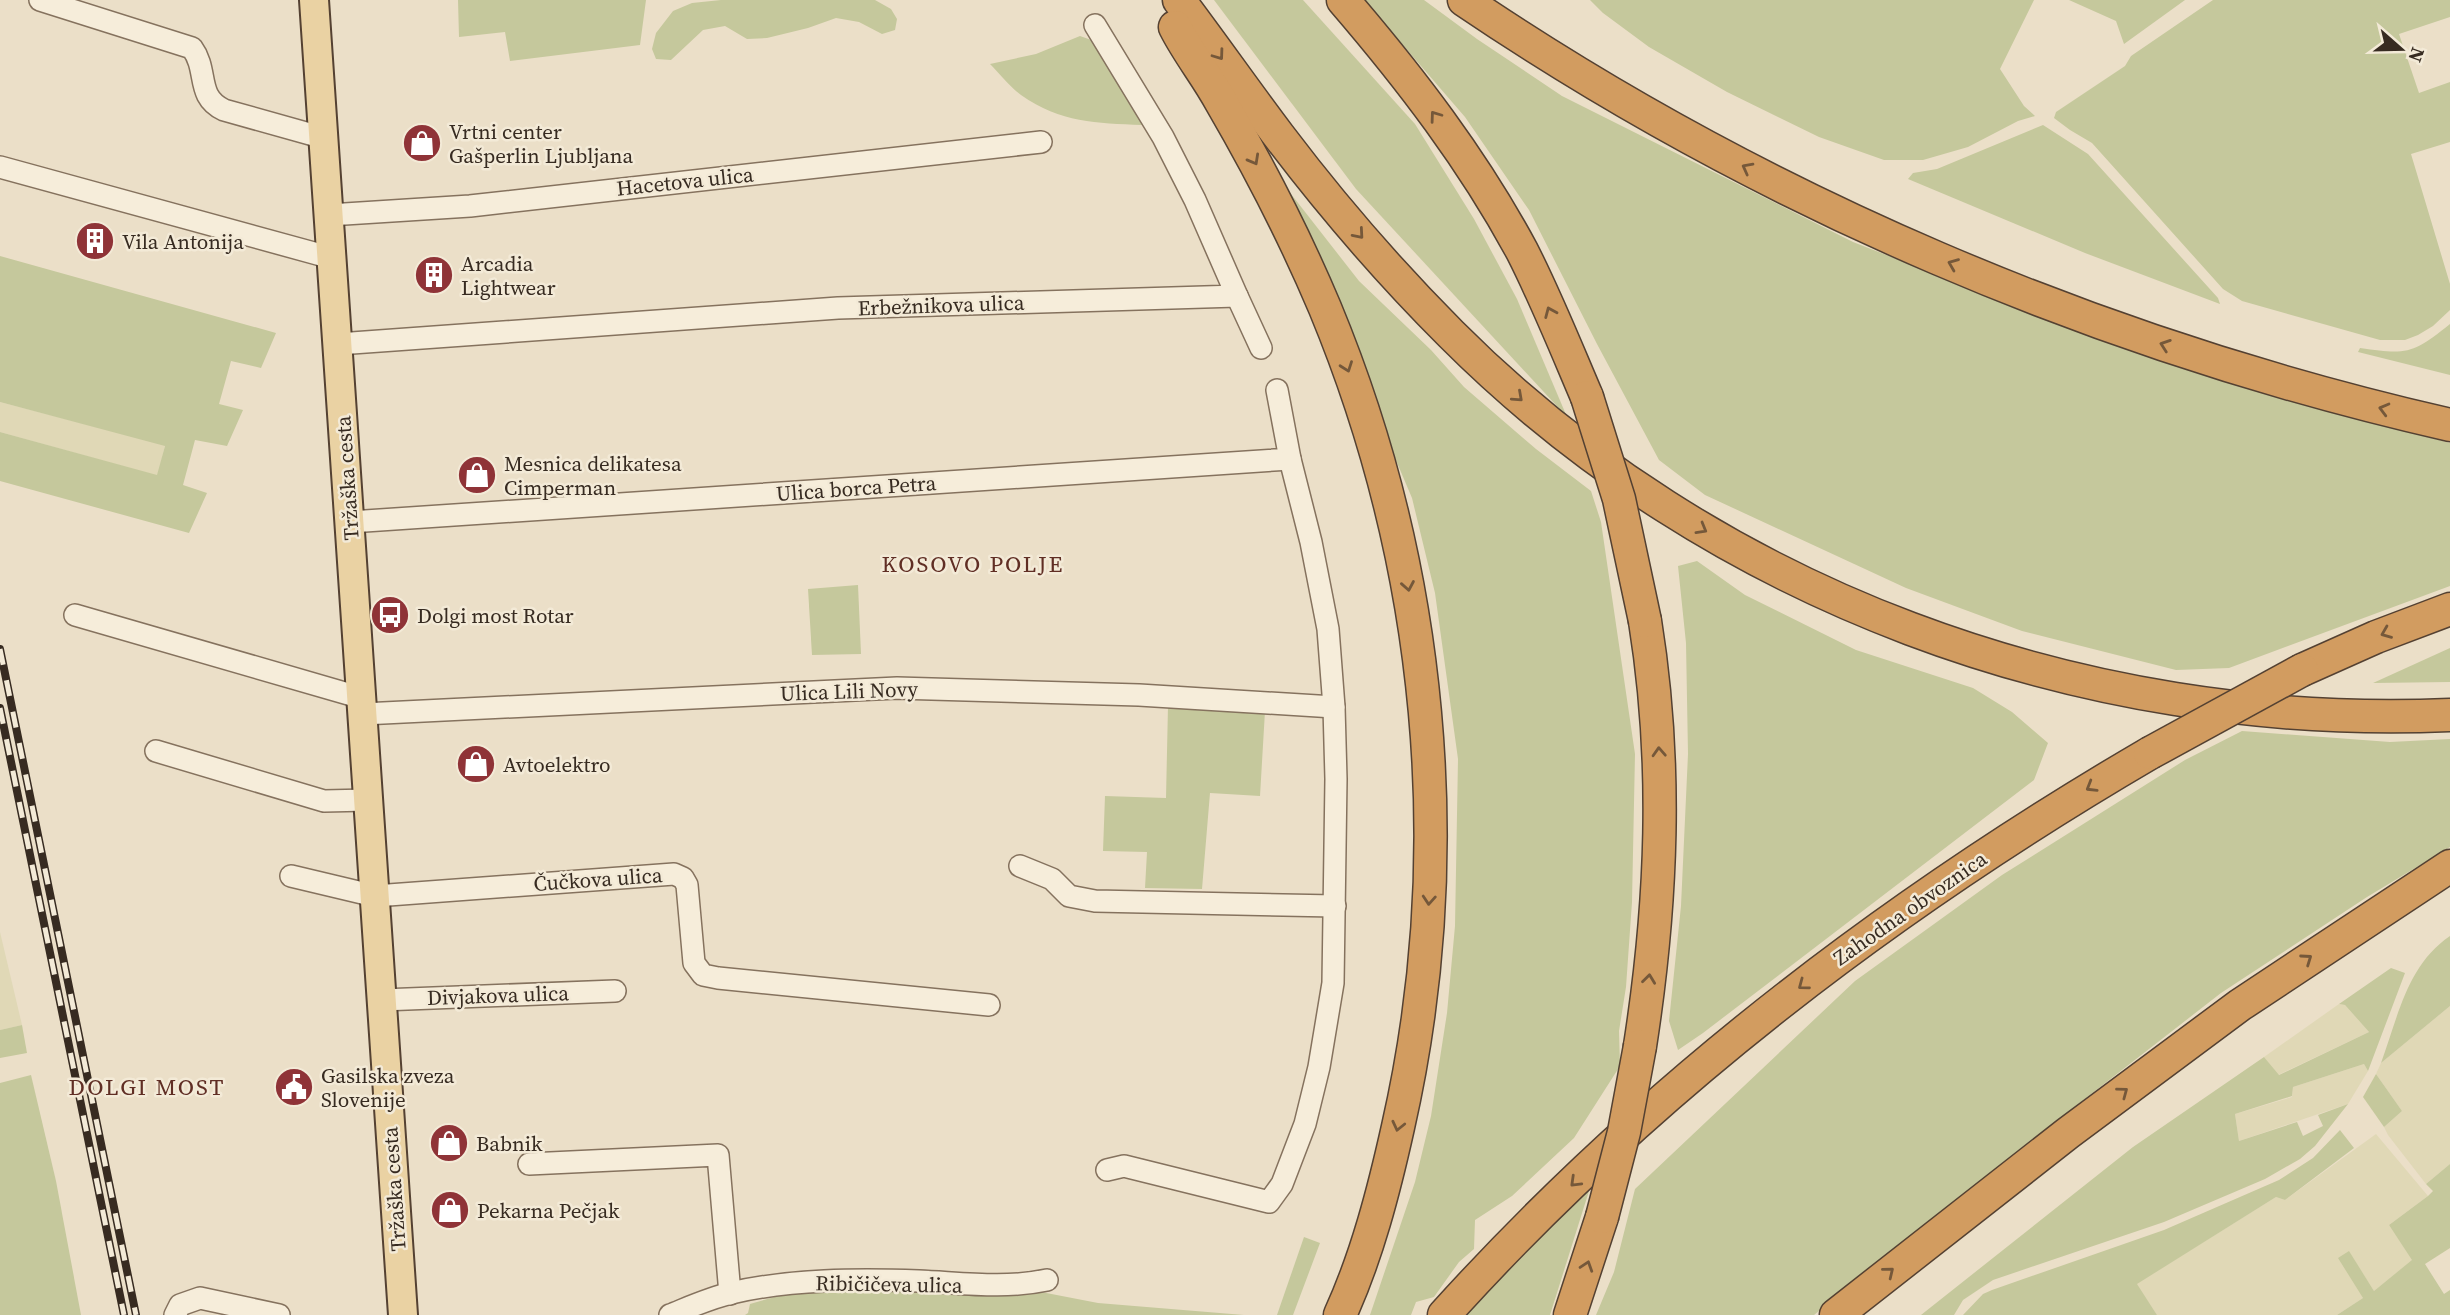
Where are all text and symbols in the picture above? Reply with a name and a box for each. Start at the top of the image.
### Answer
north arrow [2366,14,2436,84]
text: N [2402,44,2432,66]
one-way arrow [1211,47,1224,60]
one-way arrow [1431,111,1443,124]
place label: Vrtni center Gašperlin Ljubljana [449,117,634,170]
shop icon: Vrtni center Gašperlin Ljubljana [401,122,443,164]
one-way arrow [1246,153,1259,165]
street label: Hacetova ulica [615,159,755,203]
one-way arrow [1742,162,1754,176]
building icon: Vila Antonija [74,220,116,262]
one-way arrow [1351,226,1363,239]
place label: Vila Antonija [122,227,244,256]
place label: Arcadia Lightwear [461,249,556,302]
building icon: Arcadia Lightwear [413,254,455,296]
one-way arrow [1947,259,1959,273]
street label: Erbežnikova ulica [857,288,1025,322]
one-way arrow [1545,306,1559,318]
one-way arrow [2160,339,2172,353]
one-way arrow [1339,360,1353,372]
one-way arrow [1510,388,1523,401]
one-way arrow [2378,403,2390,417]
street label: Tržaška cesta [328,414,366,541]
place label: Mesnica delikatesa Cimperman [504,449,682,502]
shop icon: Mesnica delikatesa Cimperman [456,454,498,496]
street label: Ulica borca Petra [775,468,937,508]
one-way arrow [1695,521,1708,534]
district label: KOSOVO POLJE [882,548,1064,580]
one-way arrow [1400,580,1415,592]
bus stop icon: Dolgi most Rotar [369,594,411,636]
place label: Dolgi most Rotar [417,601,574,630]
one-way arrow [2381,625,2393,639]
street label: Ulica Lili Novy [780,674,919,708]
shop icon: Avtoelektro [455,743,497,785]
one-way arrow [1652,746,1667,757]
place label: Avtoelektro [503,750,611,779]
one-way arrow [2086,779,2099,792]
street label: Zahodna obvoznica [1827,844,1993,972]
street label: Čučkova ulica [533,860,664,898]
one-way arrow [1422,895,1437,906]
one-way arrow [2299,955,2312,967]
one-way arrow [1642,973,1657,985]
one-way arrow [1798,977,1811,990]
street label: Divjakova ulica [426,978,570,1012]
place label: Gasilska zveza Slovenije [321,1061,455,1114]
public building icon: Gasilska zveza Slovenije [273,1066,315,1108]
district label: DOLGI MOST [69,1071,225,1103]
one-way arrow [2115,1088,2128,1100]
one-way arrow [1392,1120,1407,1132]
shop icon: Babnik [428,1122,470,1164]
street label: Tržaška cesta [375,1125,413,1252]
place label: Babnik [476,1129,543,1158]
one-way arrow [1570,1173,1583,1186]
shop icon: Pekarna Pečjak [429,1189,471,1231]
place label: Pekarna Pečjak [477,1196,620,1225]
one-way arrow [1579,1261,1593,1273]
street label: Ribičičeva ulica [815,1268,963,1300]
one-way arrow [1881,1268,1894,1280]

